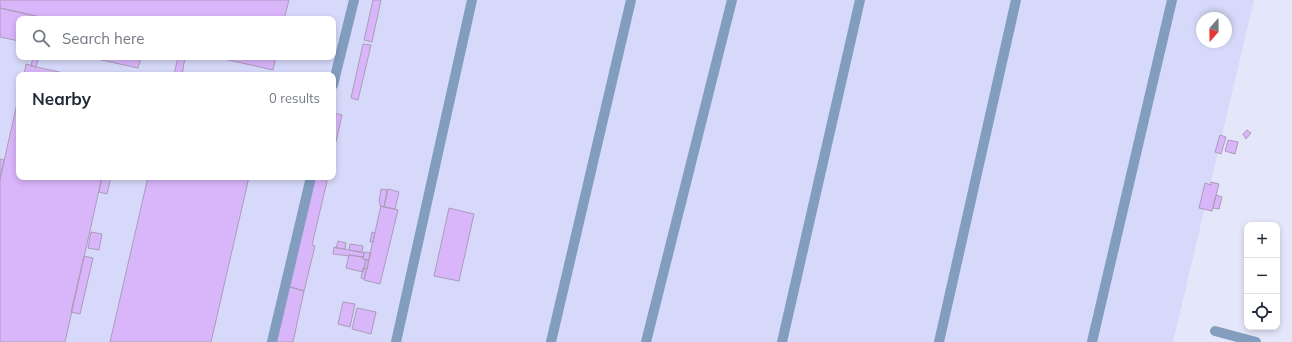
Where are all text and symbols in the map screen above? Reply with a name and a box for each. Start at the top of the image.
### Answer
north arrow [1196,12,1232,48]
search box [16,16,336,60]
icon: search [30,27,52,49]
text: Search here [62,29,144,48]
text: Nearby [32,88,91,109]
text: 0 results [269,90,320,106]
map controls [1244,222,1280,330]
button: + [1244,222,1280,258]
button: − [1244,258,1280,294]
button: locate [1244,294,1280,330]

